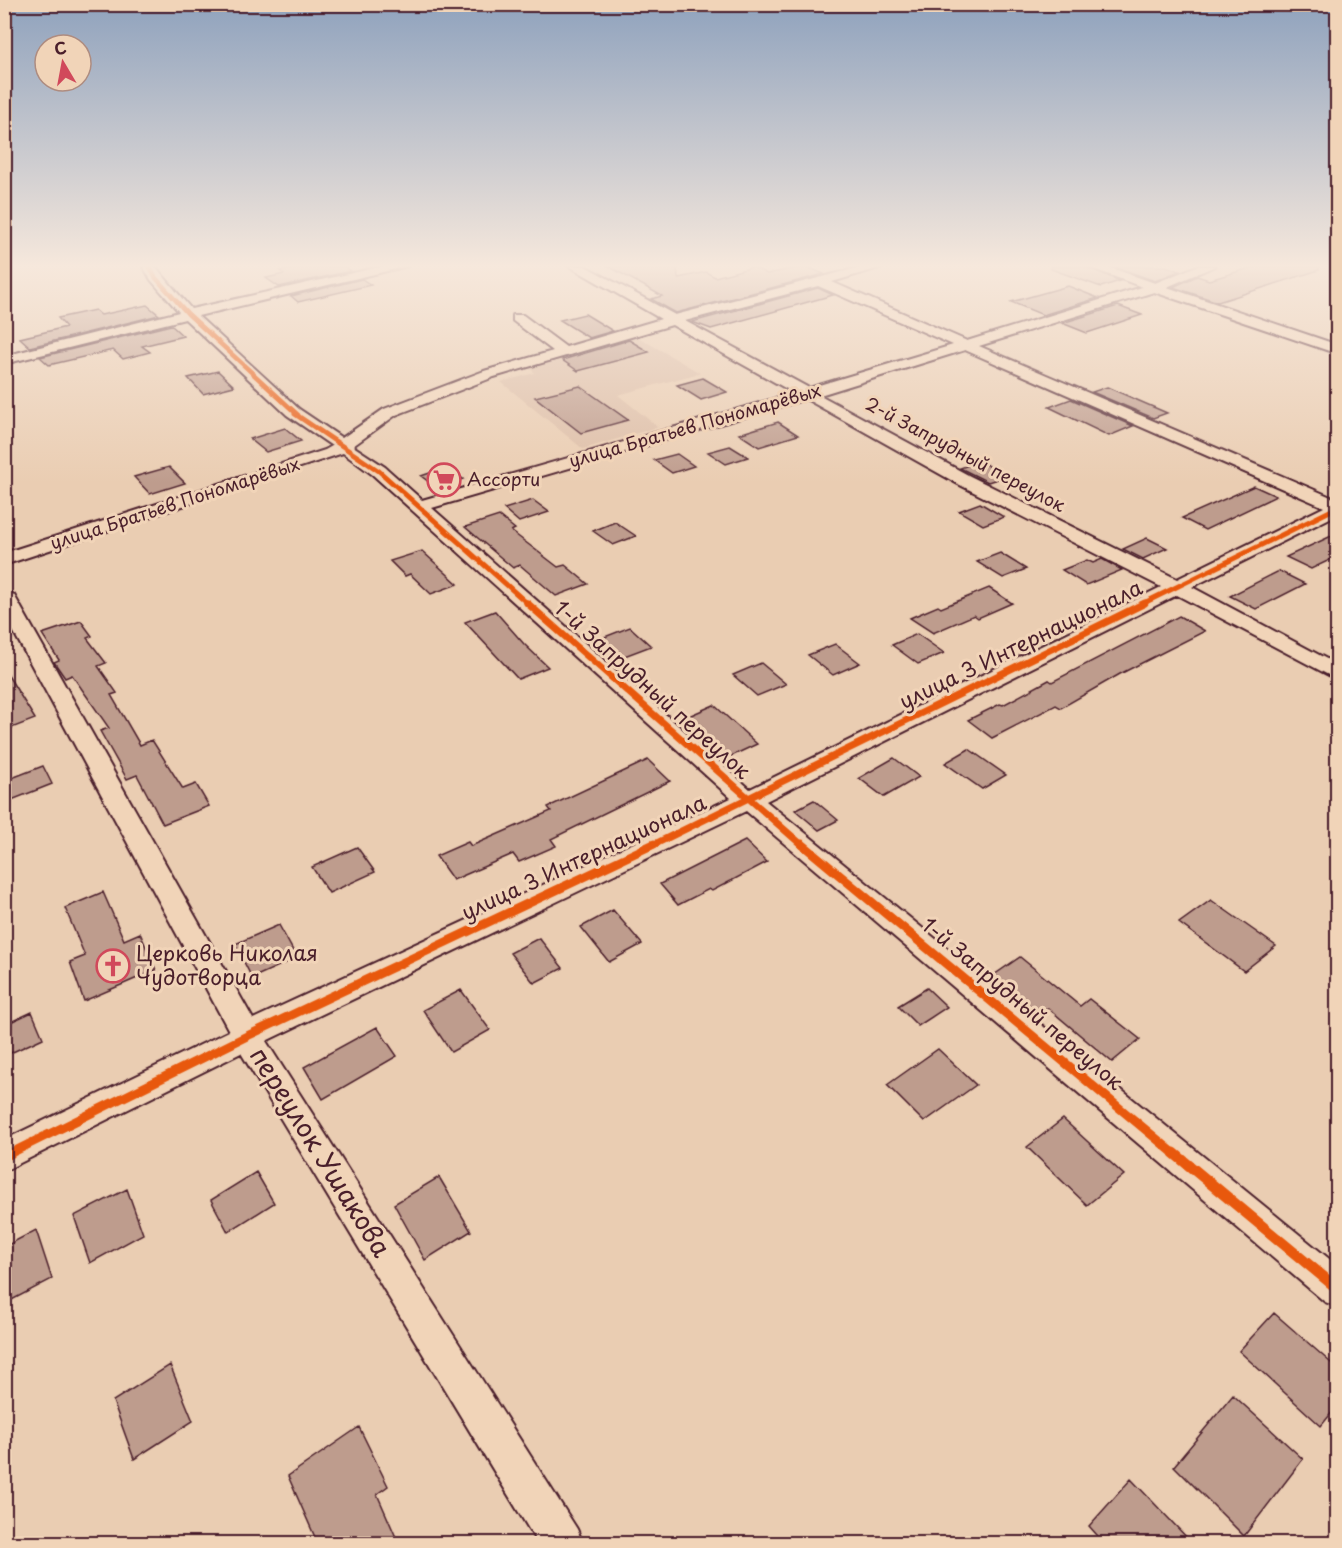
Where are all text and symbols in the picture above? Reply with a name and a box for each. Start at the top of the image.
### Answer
north arrow [33,33,93,93]
text: С [52,34,68,60]
street label: улица Братьев Пономарёвых [565,376,824,474]
street label: 2-й Запрудный переулок [861,389,1071,518]
street label: улица Братьев Пономарёвых [46,449,303,556]
supermarket icon: Ассорти [426,462,462,498]
place label: Ассорти [467,465,540,492]
street label: улица 3 Интернационала [893,570,1148,716]
street label: 1-й Запрудный переулок [548,591,759,786]
street label: улица 3 Интернационала [455,785,712,927]
street label: 1-й Запрудный переулок [915,908,1132,1097]
place label: Церковь Николая Чудотворца [136,936,318,992]
church icon: Церковь Николая Чудотворца [95,948,131,984]
street label: переулок Ушакова [241,1039,402,1265]

